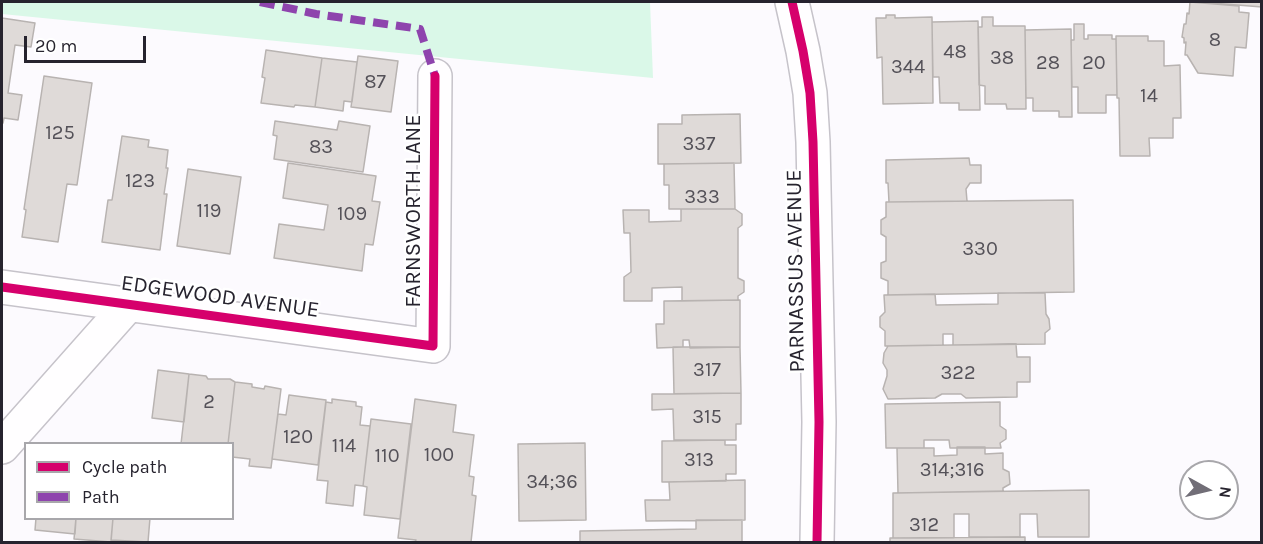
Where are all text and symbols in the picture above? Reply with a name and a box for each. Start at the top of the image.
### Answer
scale bar [27,24,148,62]
house number: 8 [1209,28,1221,52]
text: 20 m [35,35,77,57]
house number: 48 [943,40,967,64]
house number: 38 [990,46,1014,70]
house number: 28 [1036,51,1060,75]
house number: 20 [1082,51,1106,75]
house number: 344 [891,55,925,79]
house number: 87 [364,70,386,94]
house number: 14 [1140,84,1158,108]
street label: FARNSWORTH LANE [401,114,427,308]
house number: 125 [45,121,75,145]
house number: 337 [682,132,716,156]
house number: 83 [309,135,333,159]
house number: 123 [125,169,155,193]
street label: PARNASSUS AVENUE [781,169,811,373]
house number: 333 [684,185,720,209]
house number: 119 [197,199,221,223]
house number: 109 [337,202,367,226]
house number: 330 [962,237,998,261]
street label: EDGEWOOD AVENUE [119,270,321,324]
house number: 317 [693,358,721,382]
house number: 322 [941,361,975,385]
house number: 2 [203,390,215,414]
house number: 315 [692,405,722,429]
house number: 120 [283,425,313,449]
house number: 114 [332,434,356,458]
legend [24,442,234,520]
house number: 100 [424,443,454,467]
house number: 110 [374,444,400,468]
house number: 313 [684,448,714,472]
text: Cycle path [82,456,167,478]
house number: 314;316 [920,458,984,482]
north arrow [1179,460,1239,520]
house number: 34;36 [526,470,578,494]
text: N [1215,485,1236,499]
text: Path [82,486,120,508]
house number: 312 [909,513,939,537]

